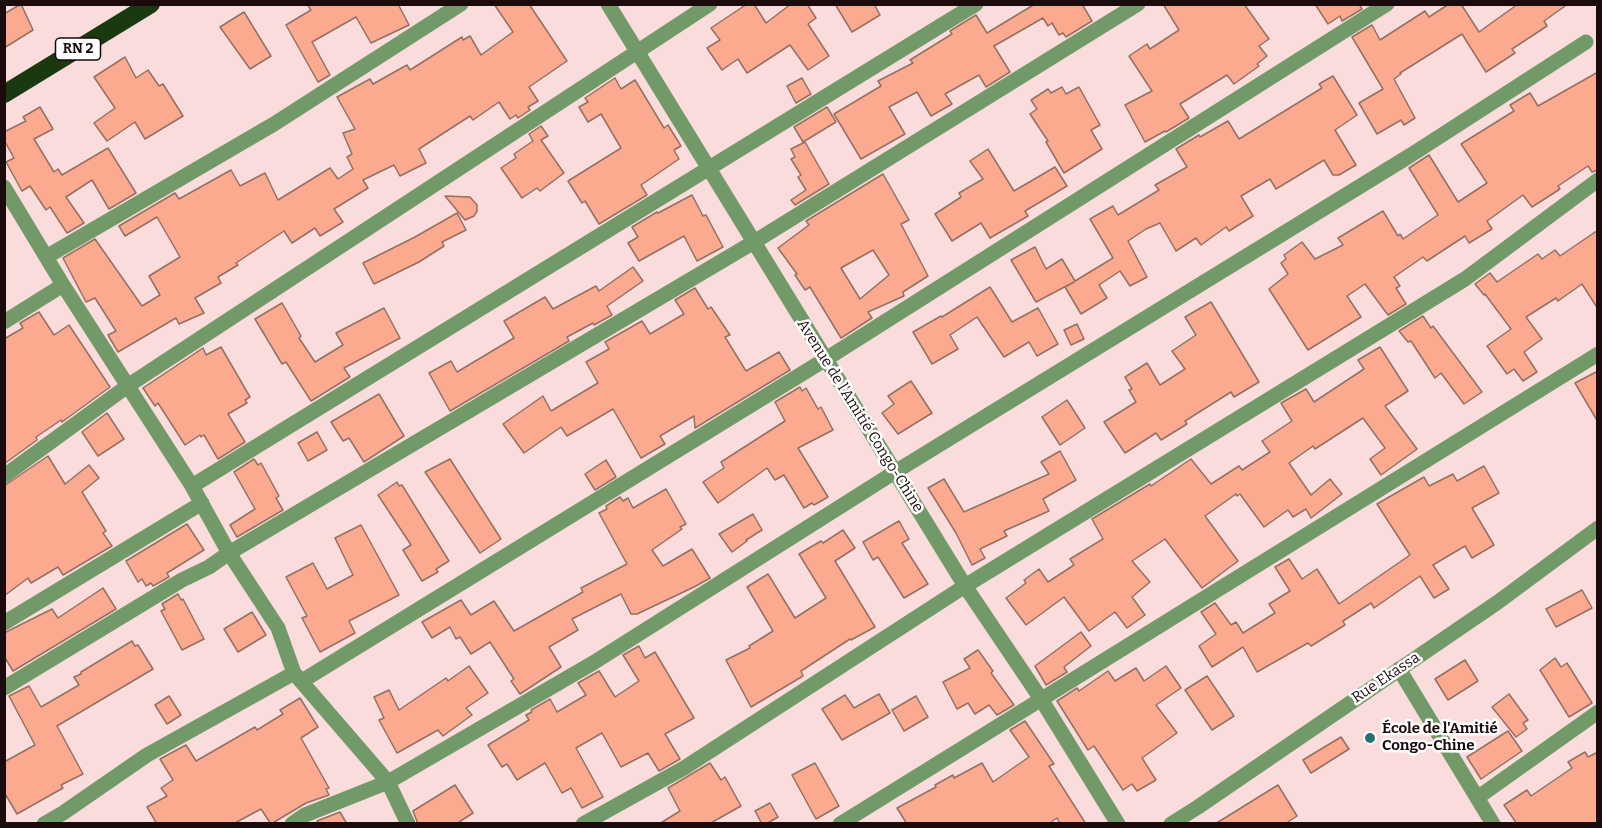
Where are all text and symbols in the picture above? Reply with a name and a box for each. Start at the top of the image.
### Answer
road number: RN 2 [56,38,100,60]
street label: Avenue de l'Amitié Congo-Chine [793,316,927,516]
street label: Rue Ekassa [1349,649,1423,707]
place label: École de l'Amitié Congo-Chine [1382,720,1498,755]
marker: École de l'Amitié Congo-Chine [1363,731,1377,745]

